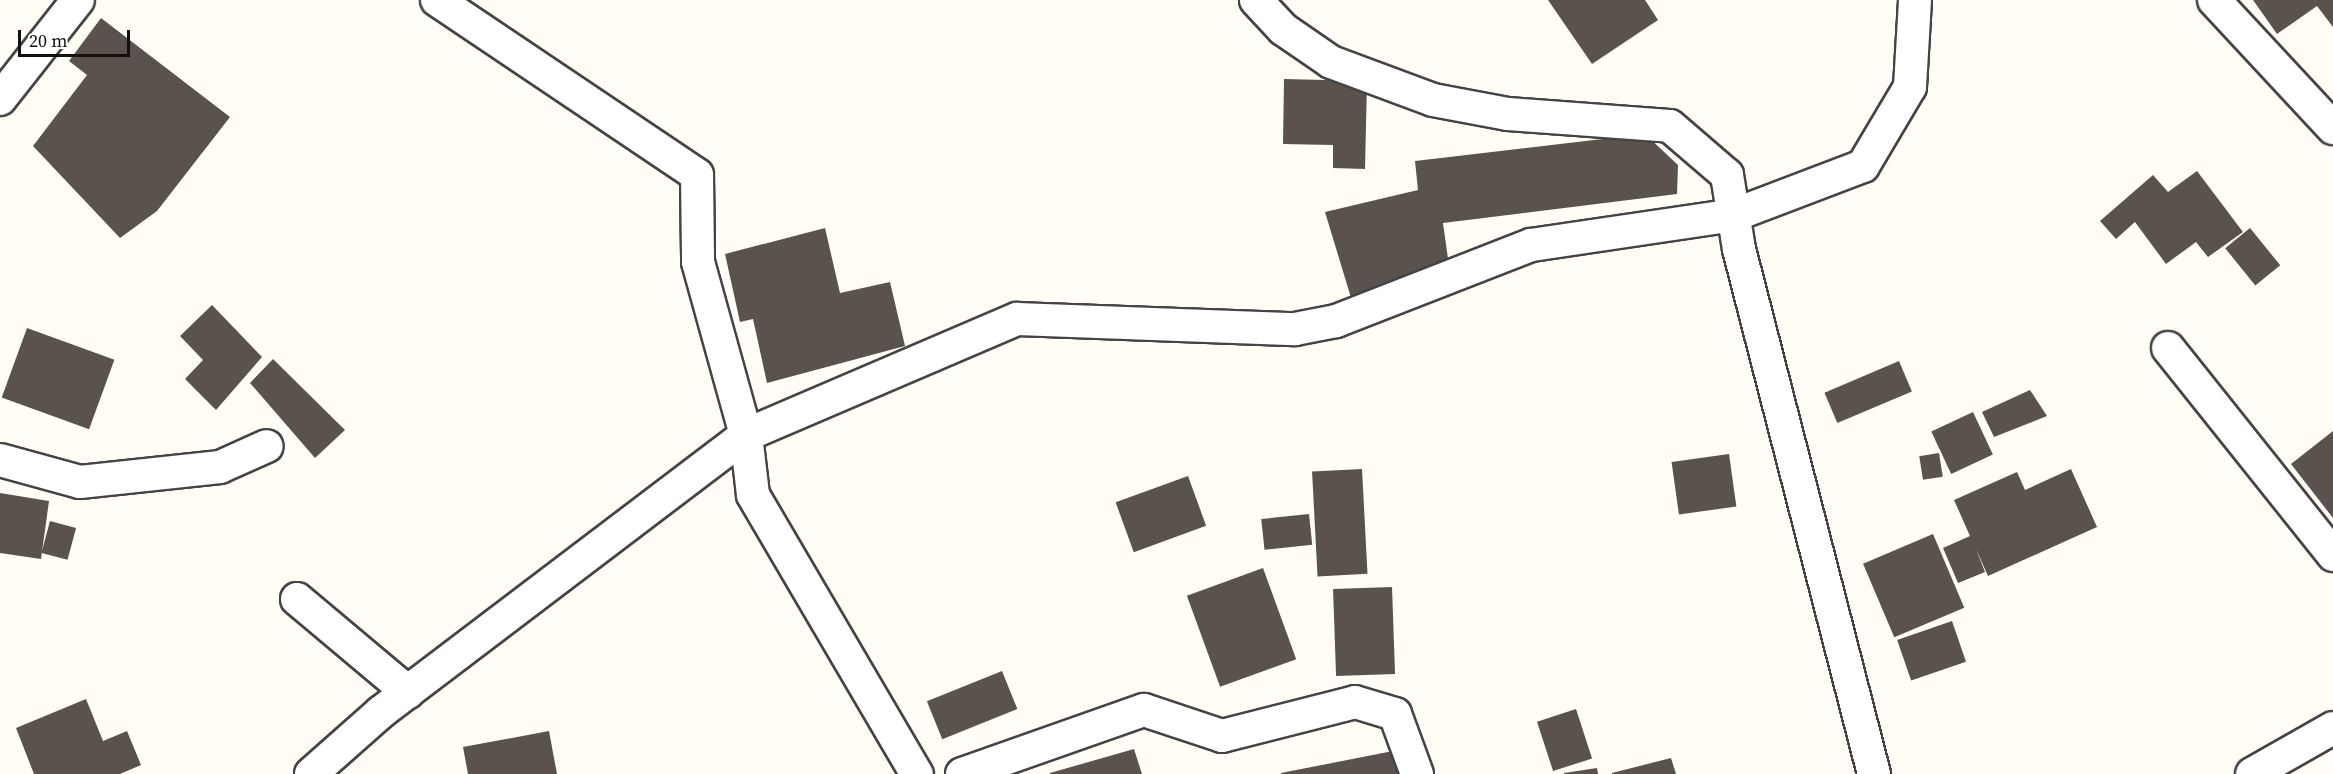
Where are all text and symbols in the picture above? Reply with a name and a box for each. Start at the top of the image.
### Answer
scale bar [21,18,134,56]
text: 20 m [29,28,67,53]

